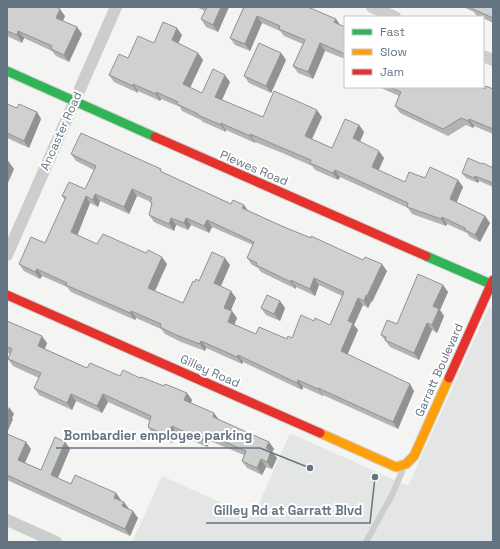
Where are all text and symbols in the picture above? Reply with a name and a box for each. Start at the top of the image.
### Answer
legend [344,16,484,88]
text: Fast [380,24,405,40]
text: Slow [380,44,407,60]
text: Jam [380,64,404,80]
street label: Ancaster Road [36,89,86,173]
street label: Plewes Road [217,146,291,190]
street label: Garratt Boulevard [411,321,467,419]
street label: Gilley Road [178,351,242,391]
callout: Bombardier employee parking [56,423,260,448]
text: Bombardier employee parking [64,427,252,444]
callout: Gilley Rd at Garratt Blvd [206,498,370,523]
text: Gilley Rd at Garratt Blvd [214,502,362,519]

